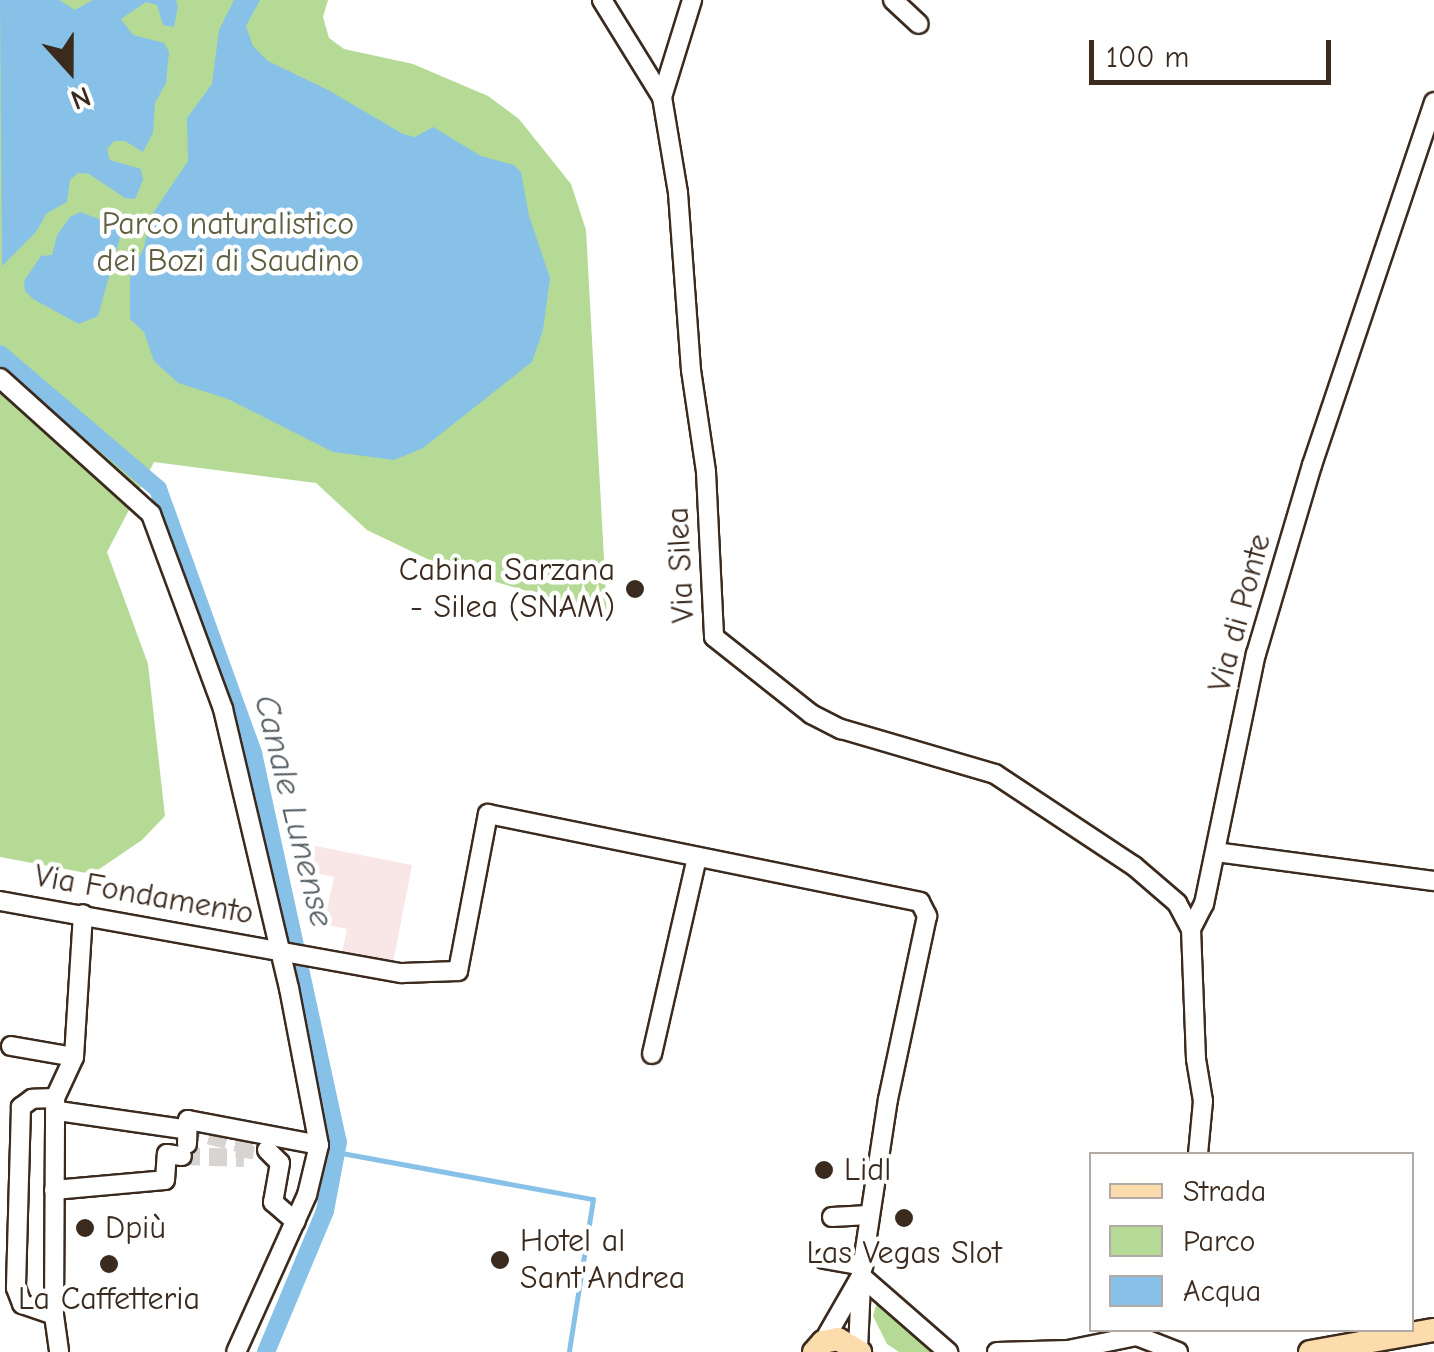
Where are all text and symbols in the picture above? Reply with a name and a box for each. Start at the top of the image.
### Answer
north arrow [20,20,120,120]
scale bar [1094,20,1336,82]
text: 100 m [1106,40,1189,75]
text: N [66,80,95,116]
park label: Parco naturalistico dei Bozi di Saudino [97,206,359,281]
street label: Via Silea [659,506,703,624]
street label: Via di Ponte [1200,530,1280,696]
place label: Cabina Sarzana - Silea (SNAM) [399,552,615,627]
marker: Cabina Sarzana - Silea (SNAM) [624,578,646,600]
water label: Canale Lunense [245,690,343,932]
street label: Via Fondamento [32,857,256,933]
place label: Lidl [844,1151,891,1189]
legend [1089,1152,1414,1332]
marker: Lidl [813,1159,835,1181]
text: Strada [1183,1174,1266,1209]
marker: Las Vegas Slot [893,1207,915,1229]
place label: Dpiù [105,1209,166,1247]
marker: Dpiù [74,1217,96,1239]
place label: Hotel al Sant'Andrea [520,1223,685,1298]
text: Parco [1183,1224,1255,1259]
place label: Las Vegas Slot [806,1234,1002,1272]
marker: Hotel al Sant'Andrea [489,1249,511,1271]
marker: La Caffetteria [98,1253,120,1275]
text: Acqua [1183,1274,1261,1309]
place label: La Caffetteria [18,1280,200,1318]

